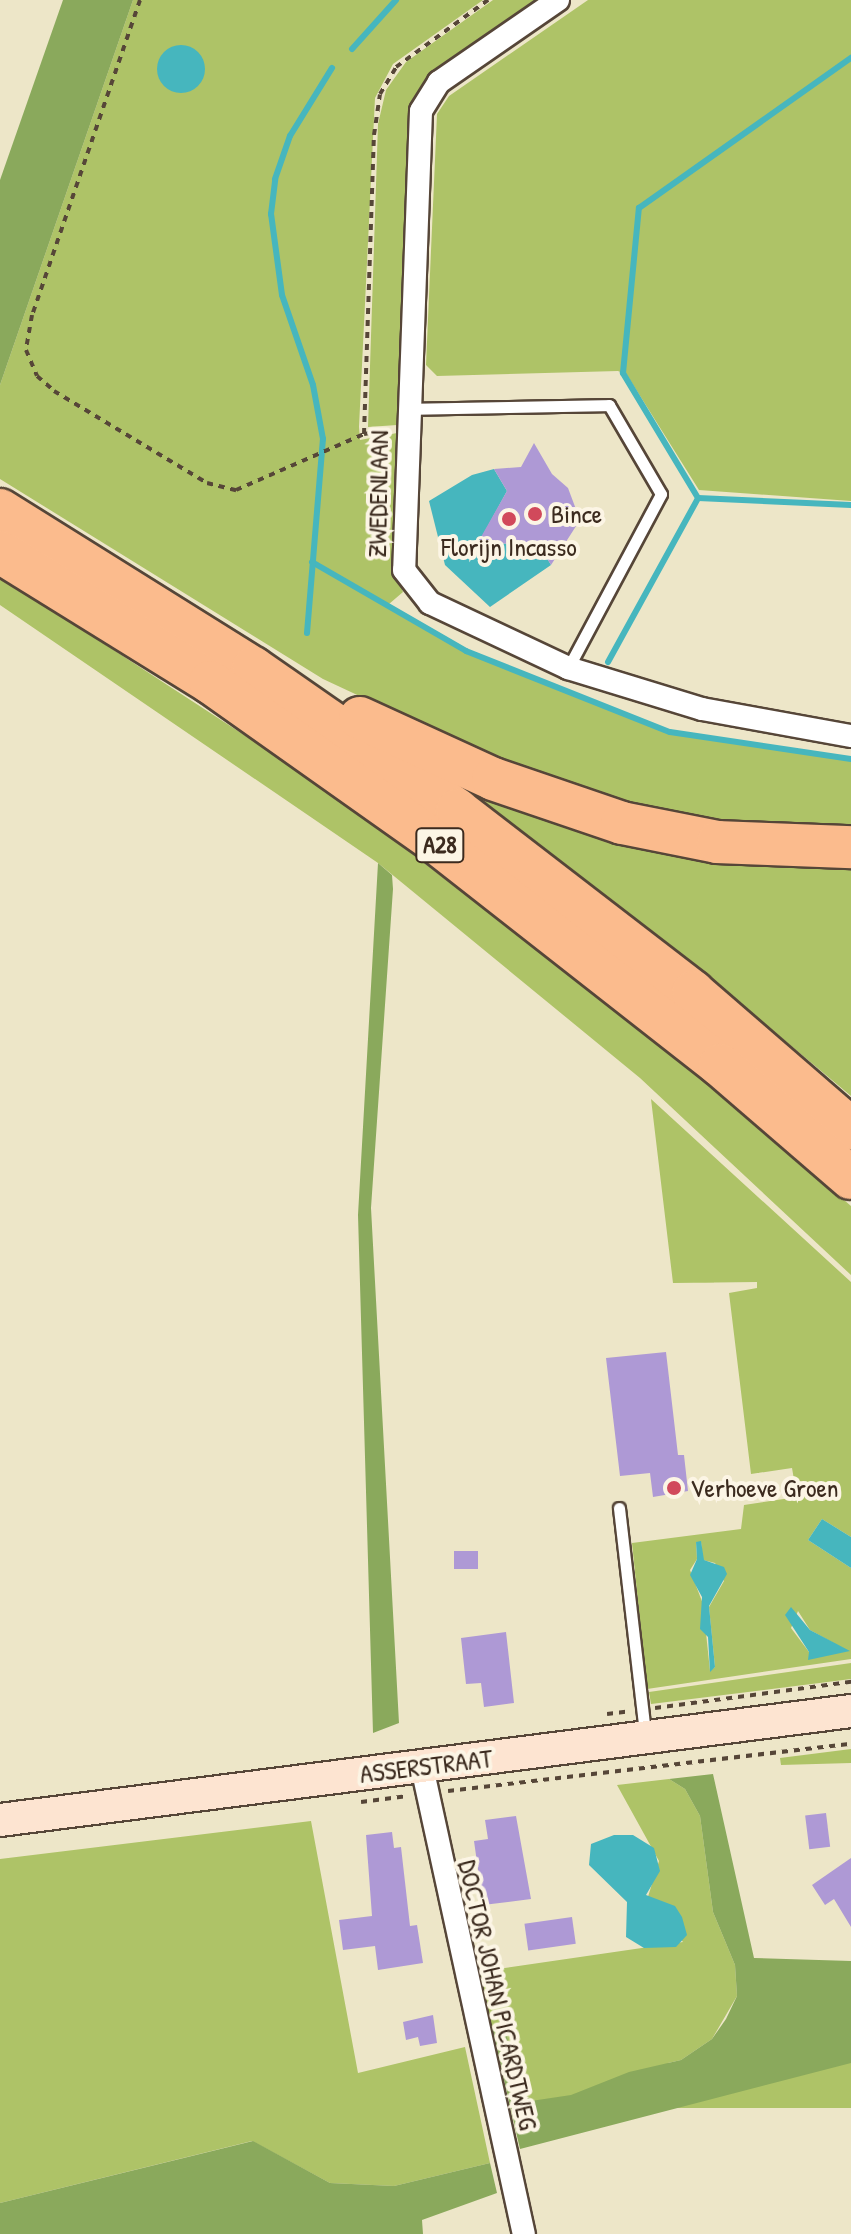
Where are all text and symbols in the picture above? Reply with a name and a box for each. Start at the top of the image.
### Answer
street label: ZWEDENLAAN [361,430,395,558]
place label: Bince [551,498,602,530]
marker: Bince [526,505,544,523]
marker: Florijn Incasso [500,510,518,528]
place label: Florijn Incasso [441,531,577,563]
road number: A28 [414,825,466,865]
place label: Verhoeve Groen [690,1472,839,1504]
marker: Verhoeve Groen [665,1479,683,1497]
street label: ASSERSTRAAT [358,1742,494,1790]
street label: DOCTOR JOHAN PICARDTWEG [452,1857,544,2133]

